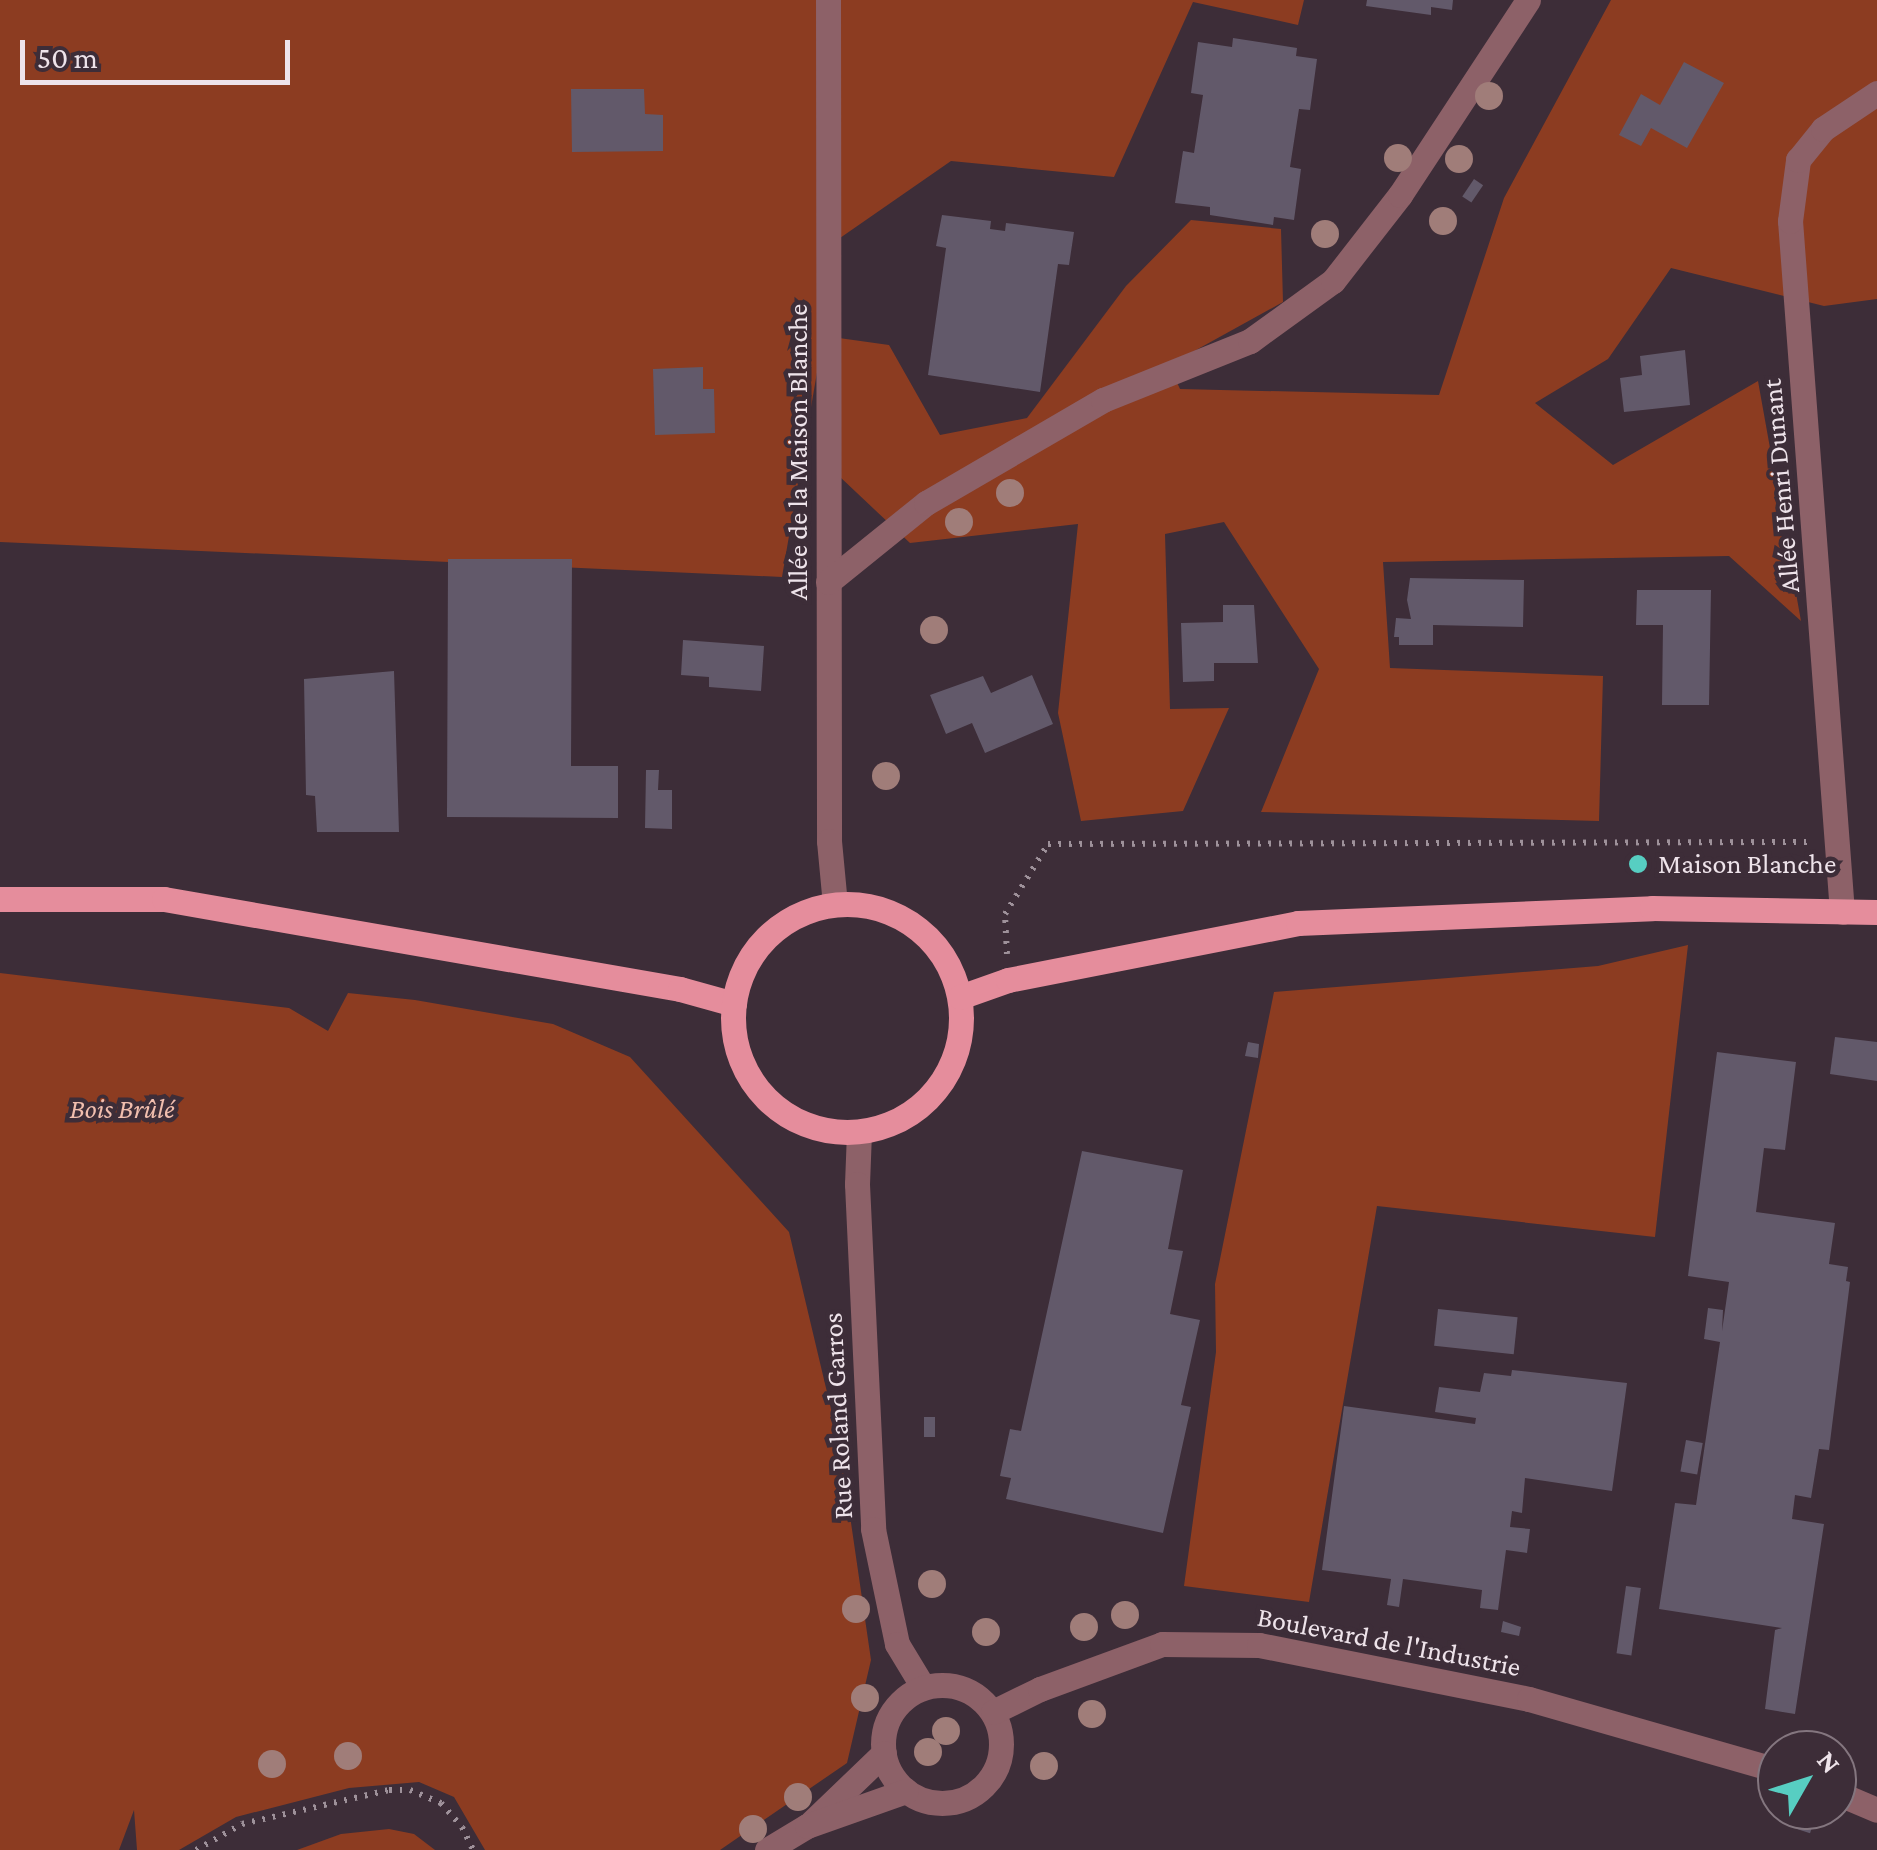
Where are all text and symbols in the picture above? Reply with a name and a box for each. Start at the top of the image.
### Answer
scale bar [25,20,295,82]
text: 50 m [37,41,98,74]
street label: Allée de la Maison Blanche [781,304,815,600]
street label: Allée Henri Dunant [1755,378,1807,594]
place label: Maison Blanche [1658,847,1836,881]
marker: Maison Blanche [1627,853,1649,875]
park label: Bois Brûlé [69,1092,175,1126]
street label: Rue Roland Garros [816,1312,860,1520]
street label: Boulevard de l'Industrie [1254,1600,1524,1684]
north arrow [1757,1730,1857,1830]
text: N [1811,1745,1847,1779]

